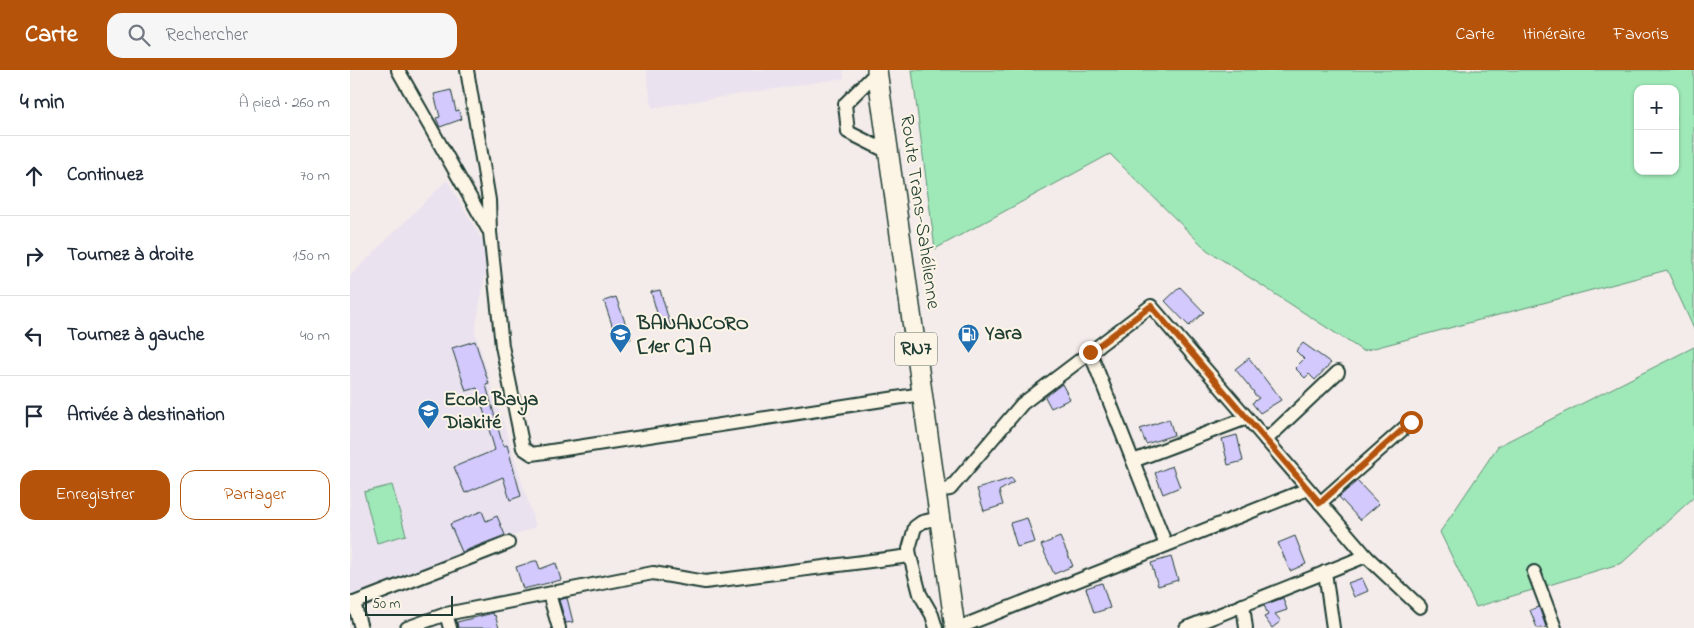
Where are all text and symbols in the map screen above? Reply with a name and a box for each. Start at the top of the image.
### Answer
search box [107,13,457,58]
text: Carte [25,18,77,53]
icon: search [125,21,153,49]
text: Rechercher [165,22,248,49]
text: Carte [1455,22,1495,48]
text: Itinéraire [1523,22,1585,48]
text: Favoris [1613,22,1669,48]
map controls [1634,85,1679,175]
button: + [1634,85,1679,130]
text: 4 min [20,88,64,118]
text: À pied · 260 m [239,91,330,115]
street label: Route Trans-Sahélienne [891,113,947,311]
button: − [1634,130,1679,175]
icon: ahead [20,162,48,190]
text: Continuez [67,162,143,189]
text: 70 m [300,164,330,188]
icon: right [20,242,48,270]
text: Tournez à droite [67,242,193,269]
text: 150 m [292,244,330,268]
place label: BANANCORO [1er C] A [636,310,749,362]
place label: Yara [984,320,1022,349]
icon: left [20,322,48,350]
text: Tournez à gauche [67,322,204,349]
fuel station icon: Yara [957,322,981,353]
school or university icon: BANANCORO [1er C] A [609,323,633,354]
text: 40 m [300,324,330,348]
road number: RN7 [895,332,937,366]
route end [1079,341,1102,364]
place label: Ecole Baya Diakité [443,386,538,438]
school or university icon: Ecole Baya Diakité [416,399,440,430]
icon: arrive [20,402,48,430]
text: Arrivée à destination [67,402,225,429]
route start [1400,411,1423,434]
button: Enregistrer [20,470,170,520]
button: Partager [180,470,330,520]
scale bar [365,593,452,616]
text: 50 m [372,594,400,615]

